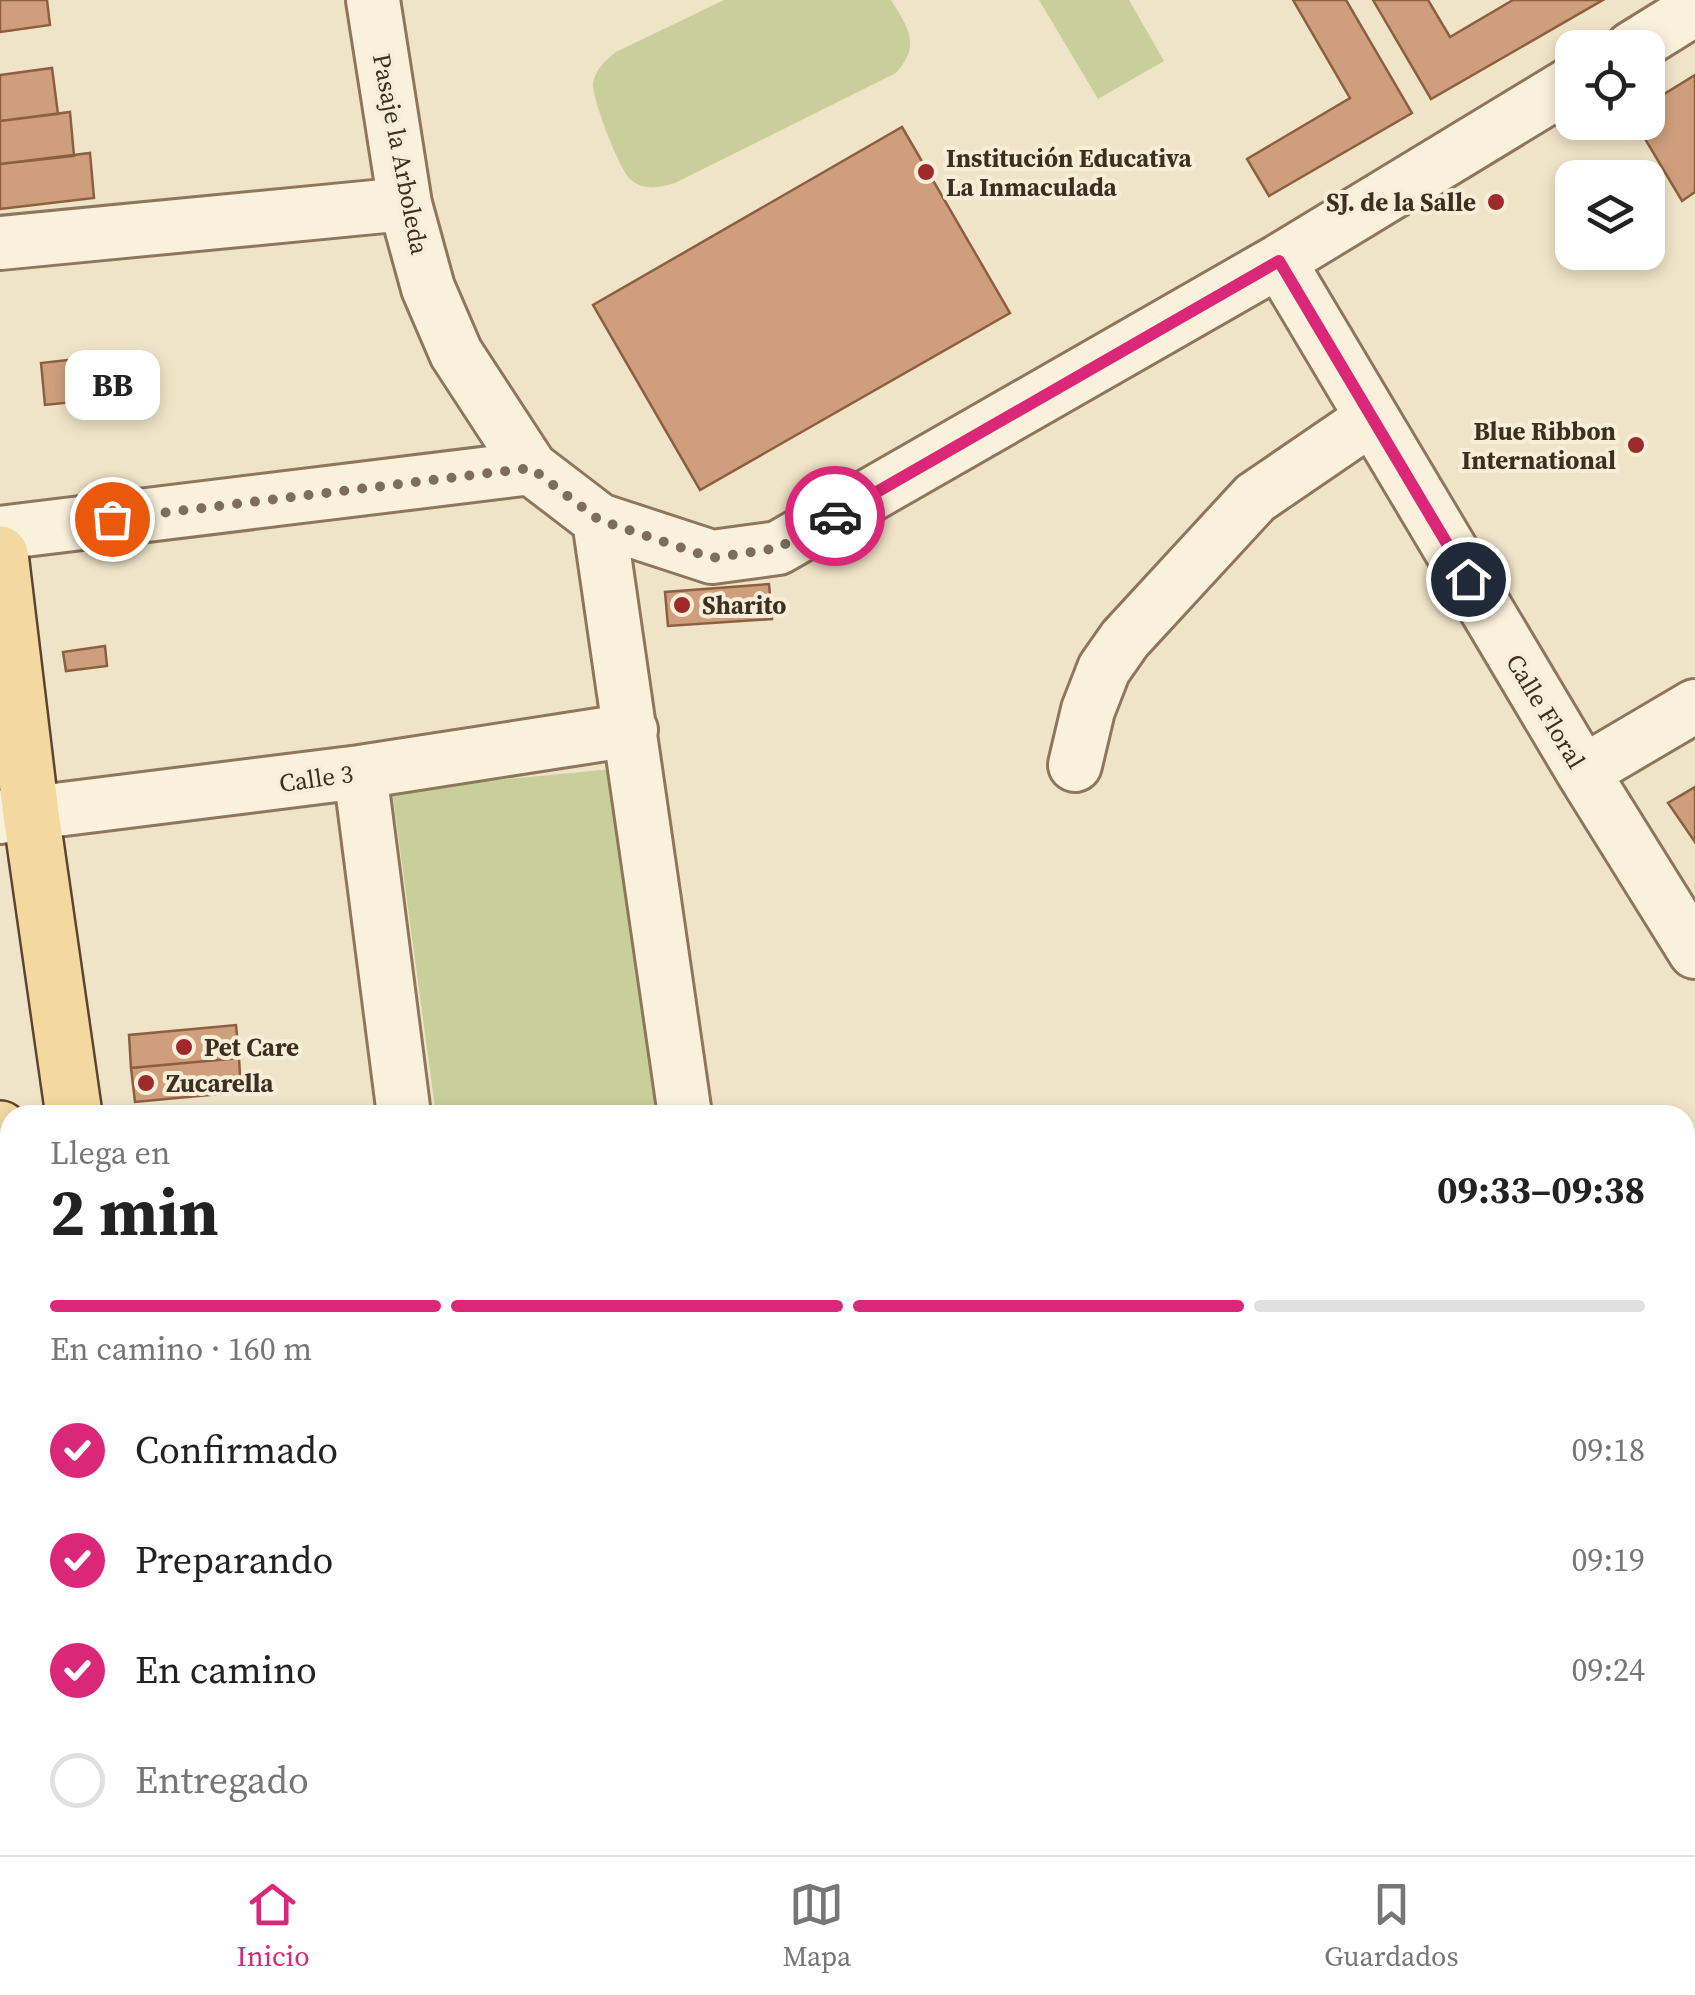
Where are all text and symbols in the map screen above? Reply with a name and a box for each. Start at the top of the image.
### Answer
map controls [1555,30,1665,270]
button: locate [1555,30,1665,140]
street label: Pasaje la Arboleda [365,51,437,258]
place label: Institución Educativa La Inmaculada [946,141,1192,204]
button: layers [1555,160,1665,270]
marker: Institución Educativa La Inmaculada [915,161,937,183]
place label: SJ. de la Salle [1326,185,1476,219]
marker: SJ. de la Salle [1485,191,1507,213]
callout: BB [64,349,160,419]
text: BB [92,363,133,407]
place label: Blue Ribbon International [1461,414,1616,477]
marker: Blue Ribbon International [1625,434,1647,456]
courier [785,466,885,566]
pin [70,477,155,562]
icon: car [808,489,863,544]
icon: bag [85,492,140,547]
pin [1426,537,1511,622]
icon: home [1441,552,1496,607]
place label: Sharito [702,588,786,622]
marker: Sharito [671,594,693,616]
street label: Calle Floral [1498,647,1594,775]
street label: Calle 3 [277,756,355,800]
place label: Pet Care [204,1030,299,1064]
marker: Pet Care [173,1036,195,1058]
place label: Zucarella [166,1066,274,1100]
marker: Zucarella [135,1072,157,1094]
text: Llega en [50,1131,170,1175]
text: 09:33–09:38 [1437,1164,1645,1216]
text: 2 min [50,1168,219,1257]
text: En camino · 160 m [50,1327,312,1371]
icon: check [50,1423,105,1478]
text: Confirmado [135,1424,338,1476]
text: 09:18 [1571,1428,1645,1472]
icon: check [50,1533,105,1588]
text: Preparando [135,1534,333,1586]
text: 09:19 [1571,1538,1645,1582]
icon: check [50,1643,105,1698]
text: En camino [135,1644,317,1696]
text: 09:24 [1571,1648,1645,1692]
text: Entregado [135,1754,309,1806]
tab: Inicio [236,1877,310,1975]
tab: Mapa [782,1877,851,1975]
tab: Guardados [1324,1877,1459,1975]

